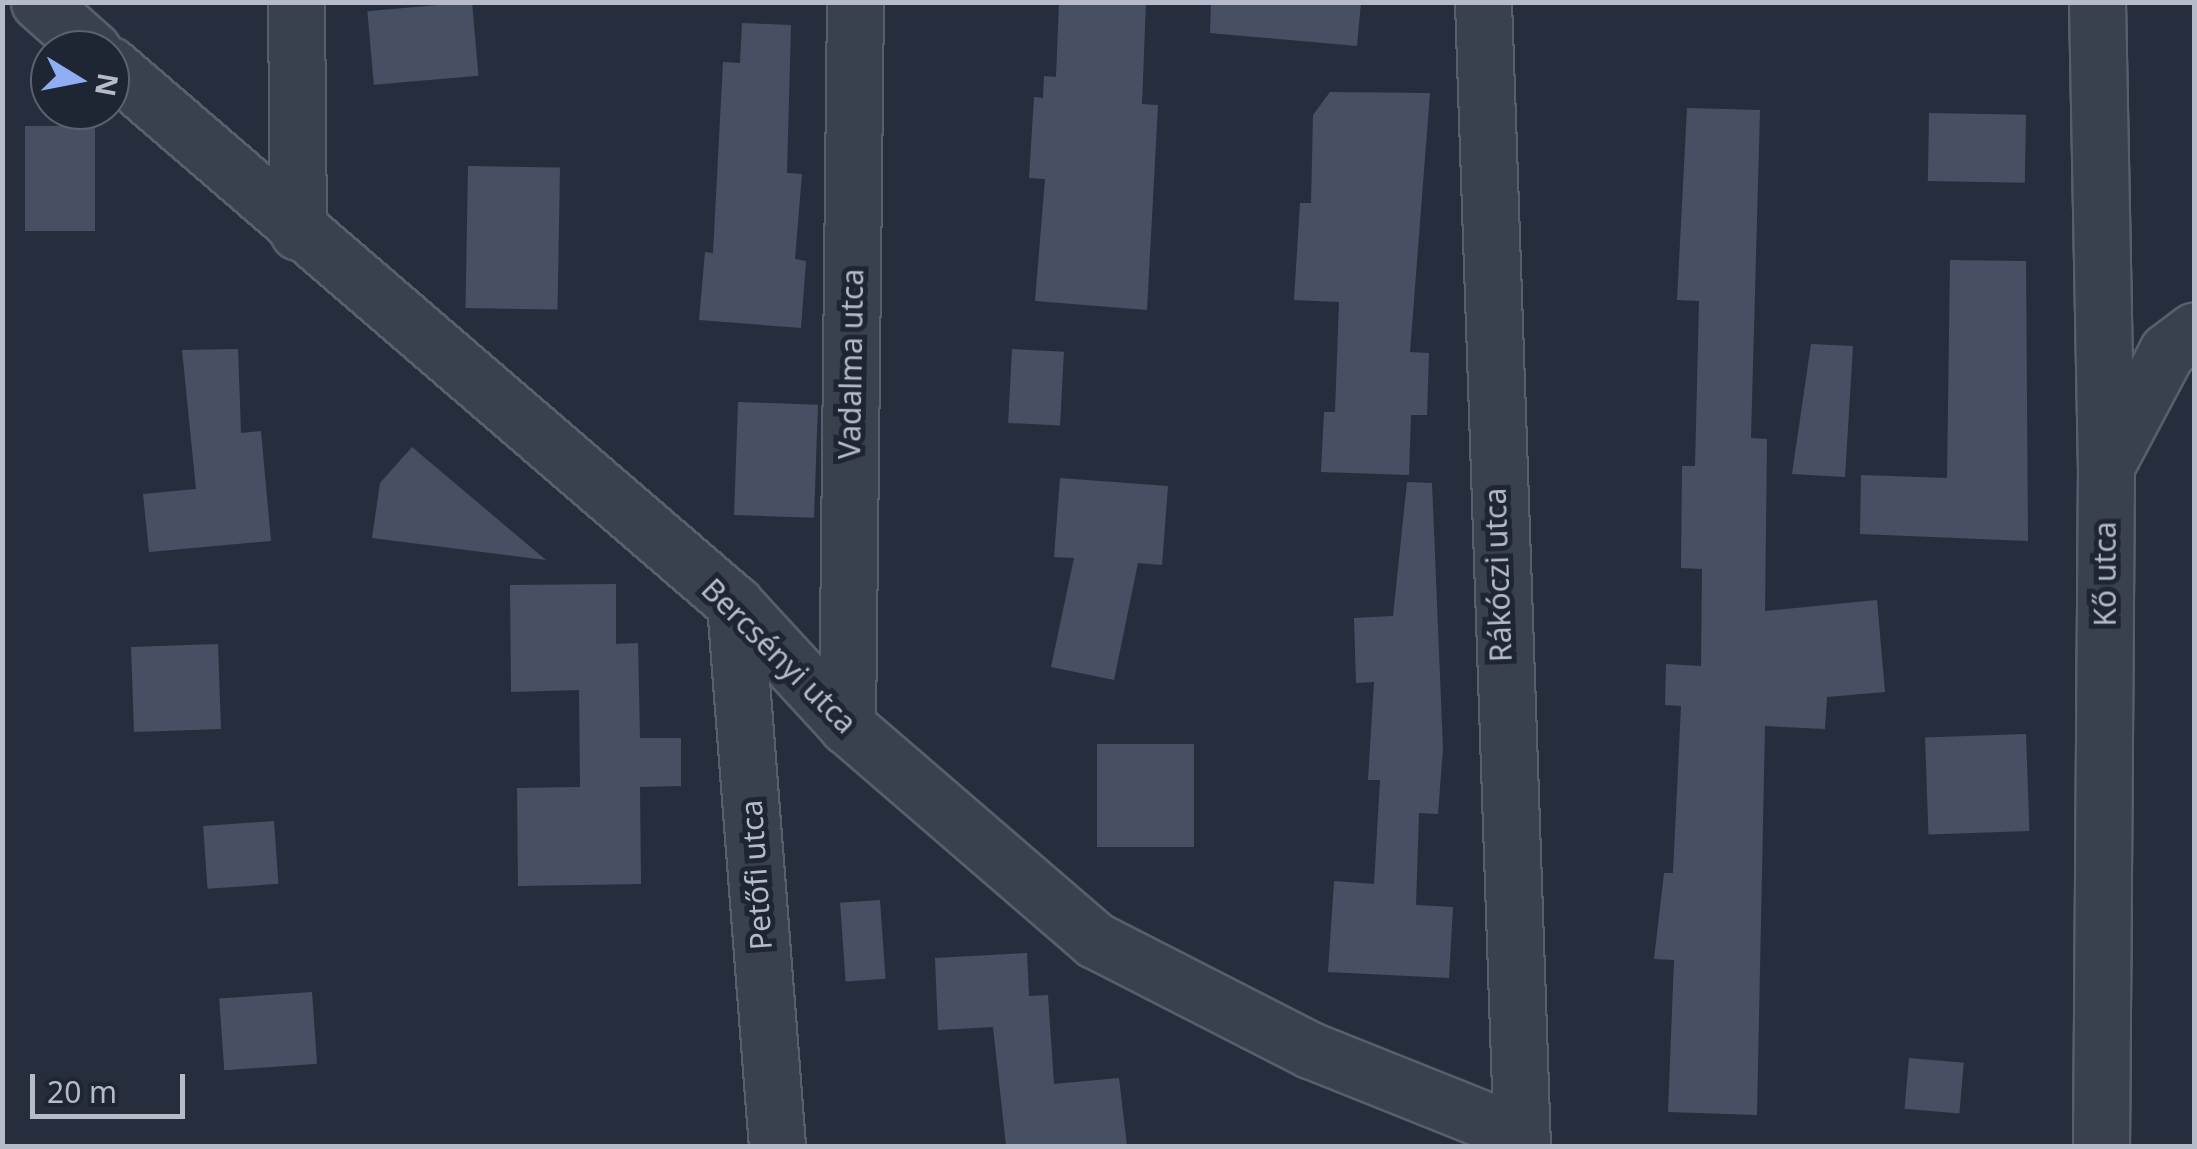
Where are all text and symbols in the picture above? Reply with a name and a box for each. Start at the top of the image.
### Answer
north arrow [30,30,130,130]
text: N [87,70,128,99]
street label: Vadalma utca [831,268,871,460]
street label: Rákóczi utca [1477,487,1519,663]
street label: Kő utca [2087,521,2123,627]
street label: Bercsényi utca [694,571,864,741]
street label: Petőfi utca [733,799,779,951]
scale bar [35,1054,190,1116]
text: 20 m [47,1071,117,1112]

